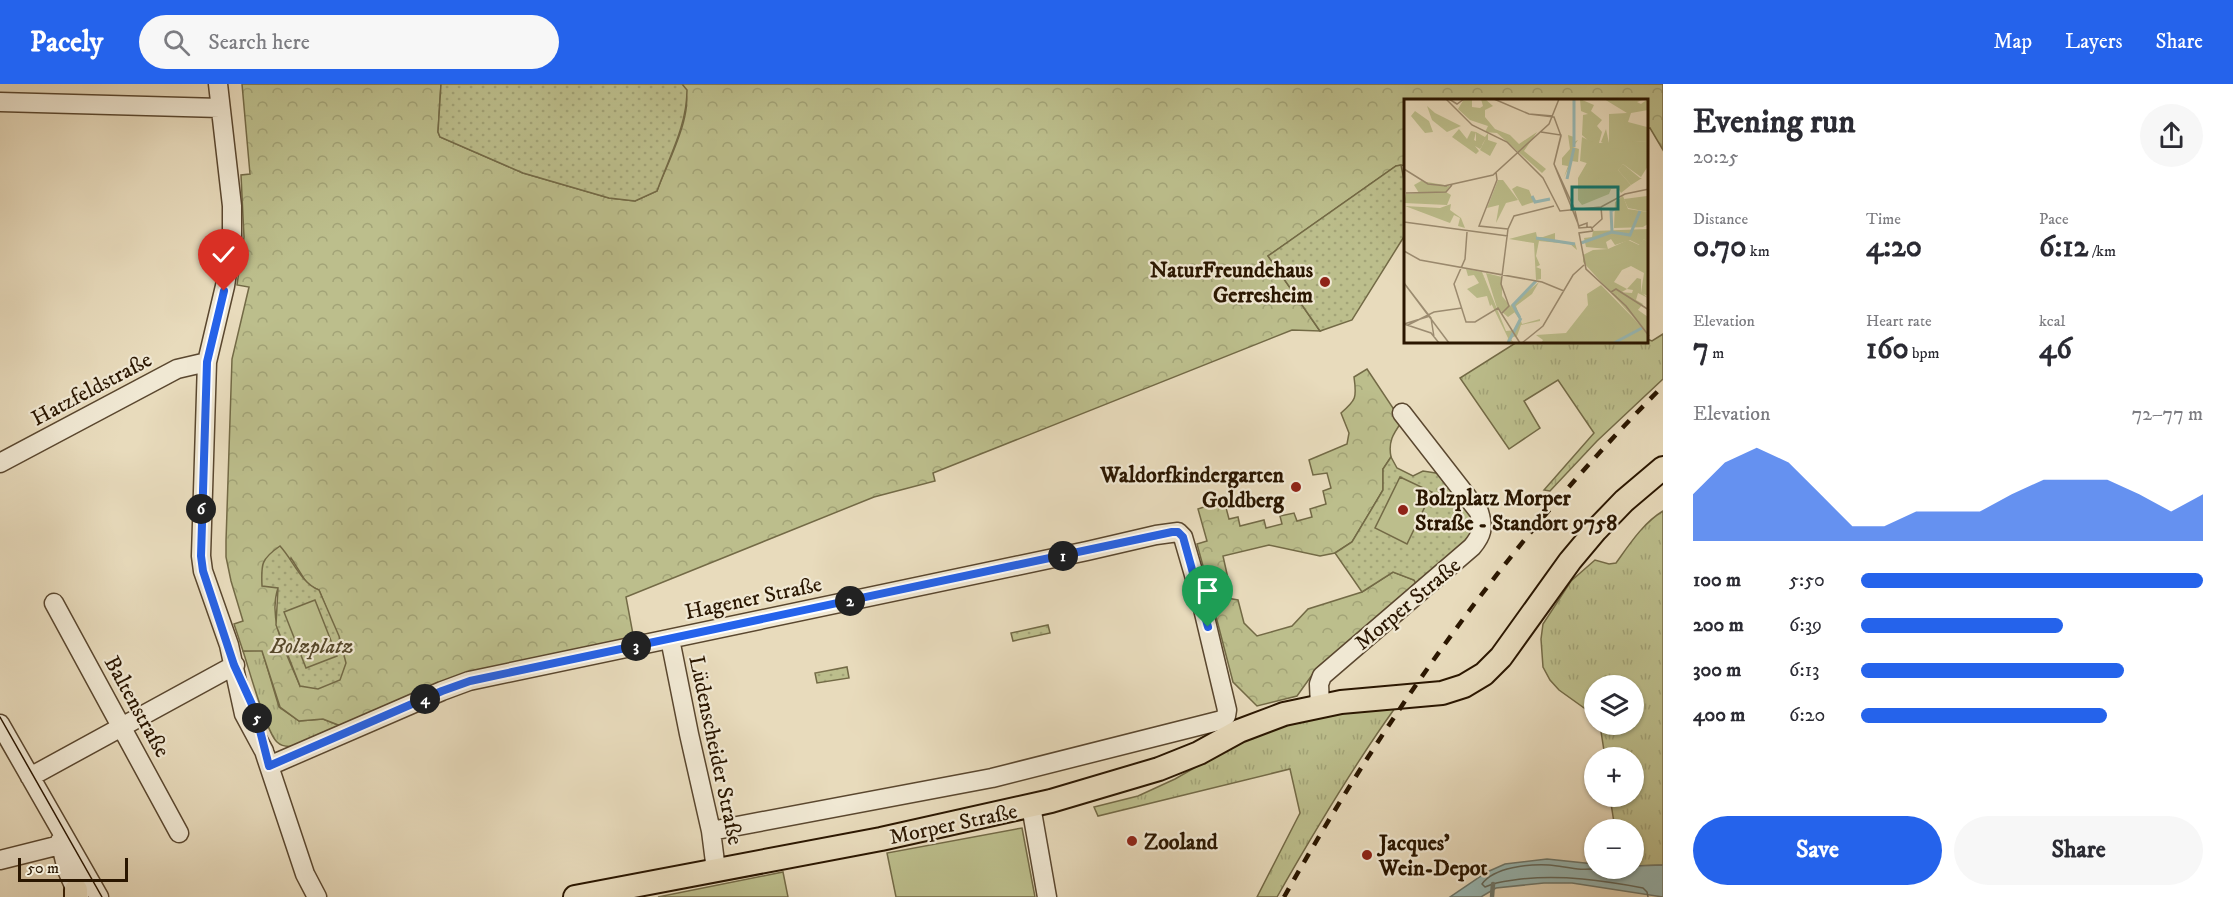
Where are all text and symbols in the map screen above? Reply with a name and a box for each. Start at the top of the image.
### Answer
search box [139,15,559,69]
text: Pacely [30,25,103,60]
icon: search [160,26,193,59]
text: Search here [208,29,310,56]
text: Map [1993,29,2032,55]
text: Layers [2065,29,2123,55]
text: Share [2156,29,2203,55]
inset map [1404,99,1648,344]
text: Evening run [1693,102,1855,143]
button: share [2140,104,2203,167]
text: 20:25 [1693,145,1738,170]
text: Distance [1693,209,1748,229]
text: Time [1866,209,1901,229]
text: Pace [2039,209,2069,229]
pin [198,229,249,291]
text: 0.70 [1693,229,1746,266]
text: 4:20 [1866,229,1922,266]
text: 6:12 [2039,229,2088,266]
icon: check [207,238,240,271]
text: km [1746,241,1770,261]
text: /km [2088,241,2116,261]
place label: NaturFreundehaus Gerresheim [1150,257,1314,309]
marker: NaturFreundehaus Gerresheim [1318,275,1332,289]
text: Elevation [1693,311,1755,331]
text: Heart rate [1866,311,1932,331]
text: kcal [2039,311,2065,331]
text: 7 [1693,331,1709,368]
text: 160 [1866,331,1909,368]
text: 46 [2039,331,2072,368]
text: m [1709,343,1724,363]
text: bpm [1909,343,1940,363]
street label: Hatzfeldstraße [27,346,156,432]
text: Elevation [1693,402,1770,427]
text: 72–77 m [2132,402,2203,427]
place label: Waldorfkindergarten Goldberg [1099,462,1285,514]
marker: Waldorfkindergarten Goldberg [1289,480,1303,494]
place label: Bolzplatz Morper Straße - Standort 9758 [1415,485,1617,537]
pin: 6 [186,494,216,524]
text: 6 [197,499,205,519]
marker: Bolzplatz Morper Straße - Standort 9758 [1396,503,1410,517]
pin: 1 [1048,541,1078,571]
text: 1 [1060,546,1066,566]
street label: Morper Straße [1349,552,1467,656]
pin [1182,565,1233,627]
text: 100 m [1693,568,1741,593]
text: 5:50 [1789,568,1825,593]
street label: Hagener Straße [682,571,824,626]
icon: arrive [1191,574,1224,607]
pin: 2 [835,586,865,616]
text: 2 [846,591,854,611]
text: 200 m [1693,613,1744,638]
text: 6:39 [1789,613,1822,638]
pin: 3 [621,631,651,661]
park label: Bolzplatz [269,633,354,660]
text: 3 [633,636,639,656]
street label: Baltenstraße [98,651,176,762]
street label: Lüdenscheider Straße [682,653,749,847]
text: 300 m [1693,658,1741,683]
text: 6:13 [1789,658,1819,683]
map controls [1584,675,1644,879]
button: layers [1584,675,1644,735]
pin: 4 [410,684,440,714]
text: 4 [420,689,430,709]
pin: 5 [242,703,272,733]
text: 400 m [1693,703,1745,728]
text: 6:20 [1789,703,1825,728]
text: 5 [253,708,261,728]
button: + [1584,747,1644,807]
street label: Morper Straße [887,798,1020,851]
button: Save [1693,816,1942,885]
button: Share [1954,816,2203,885]
button: − [1584,819,1644,879]
place label: Zooland [1144,829,1219,856]
place label: Jacques’ Wein-Depot [1376,830,1488,882]
marker: Zooland [1125,834,1139,848]
marker: Jacques’ Wein-Depot [1360,848,1374,862]
scale bar [18,855,128,882]
text: 50 m [27,858,59,878]

